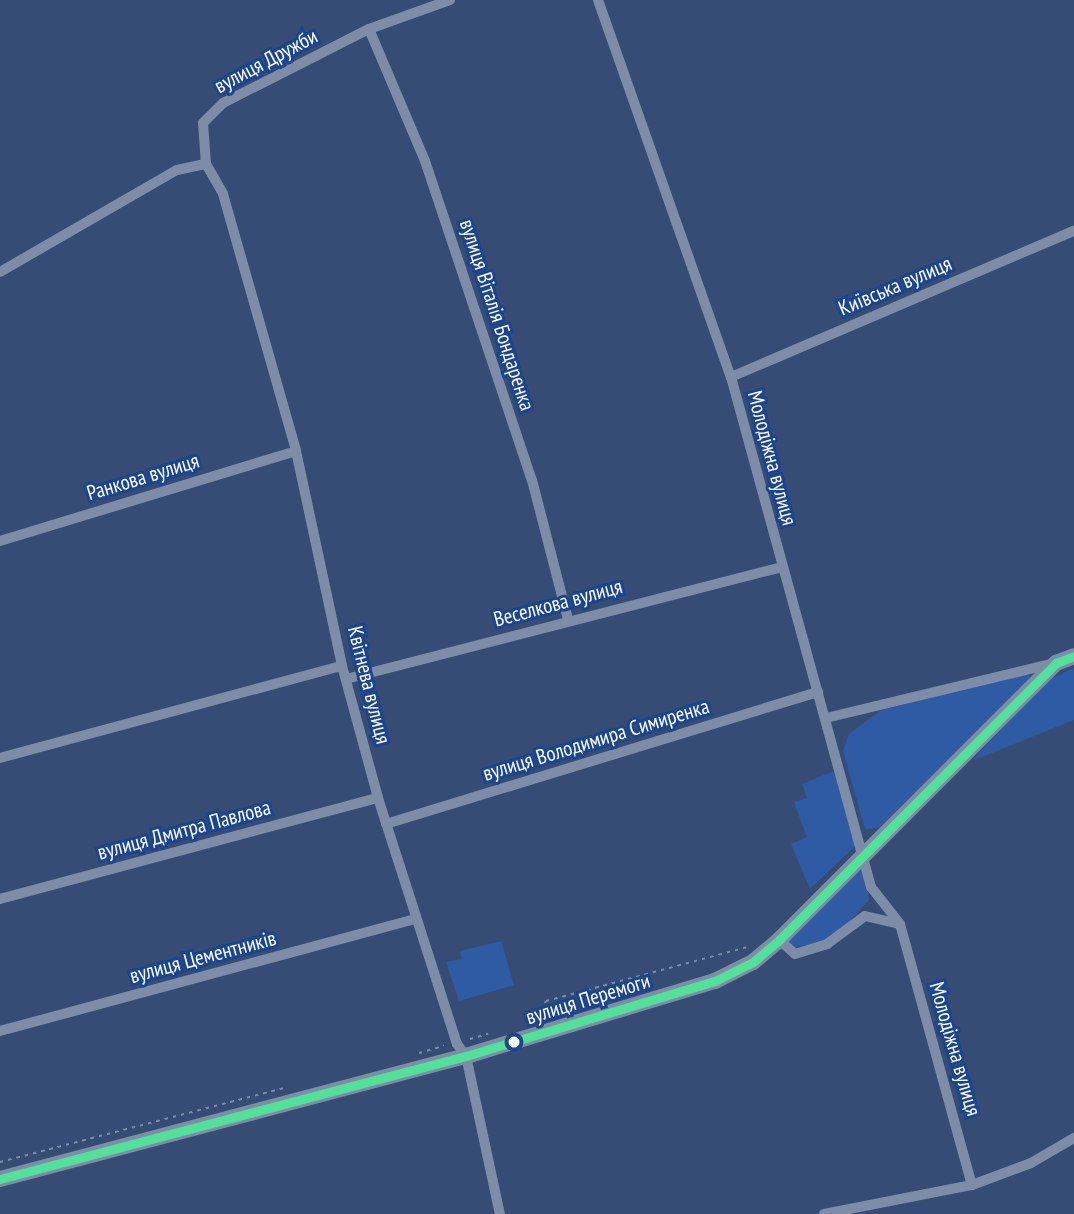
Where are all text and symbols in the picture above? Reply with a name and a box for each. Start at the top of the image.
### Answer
street label: вулиця Дружби [210,23,322,99]
street label: вулиця Віталія Бондаренка [454,216,540,414]
street label: Київська вулиця [835,251,955,321]
street label: Молодіжна вулиця [742,388,802,528]
street label: Ранкова вулиця [84,448,202,506]
street label: Веселкова вулиця [491,574,625,632]
street label: Квітнева вулиця [342,624,396,746]
street label: вулиця Володимира Симиренка [480,694,712,786]
street label: вулиця Дмитра Павлова [95,795,273,865]
street label: вулиця Цементників [127,925,279,989]
street label: вулиця Перемоги [523,968,653,1030]
street label: Молодіжна вулиця [924,979,986,1119]
unlabelled marker [507,1035,521,1049]

